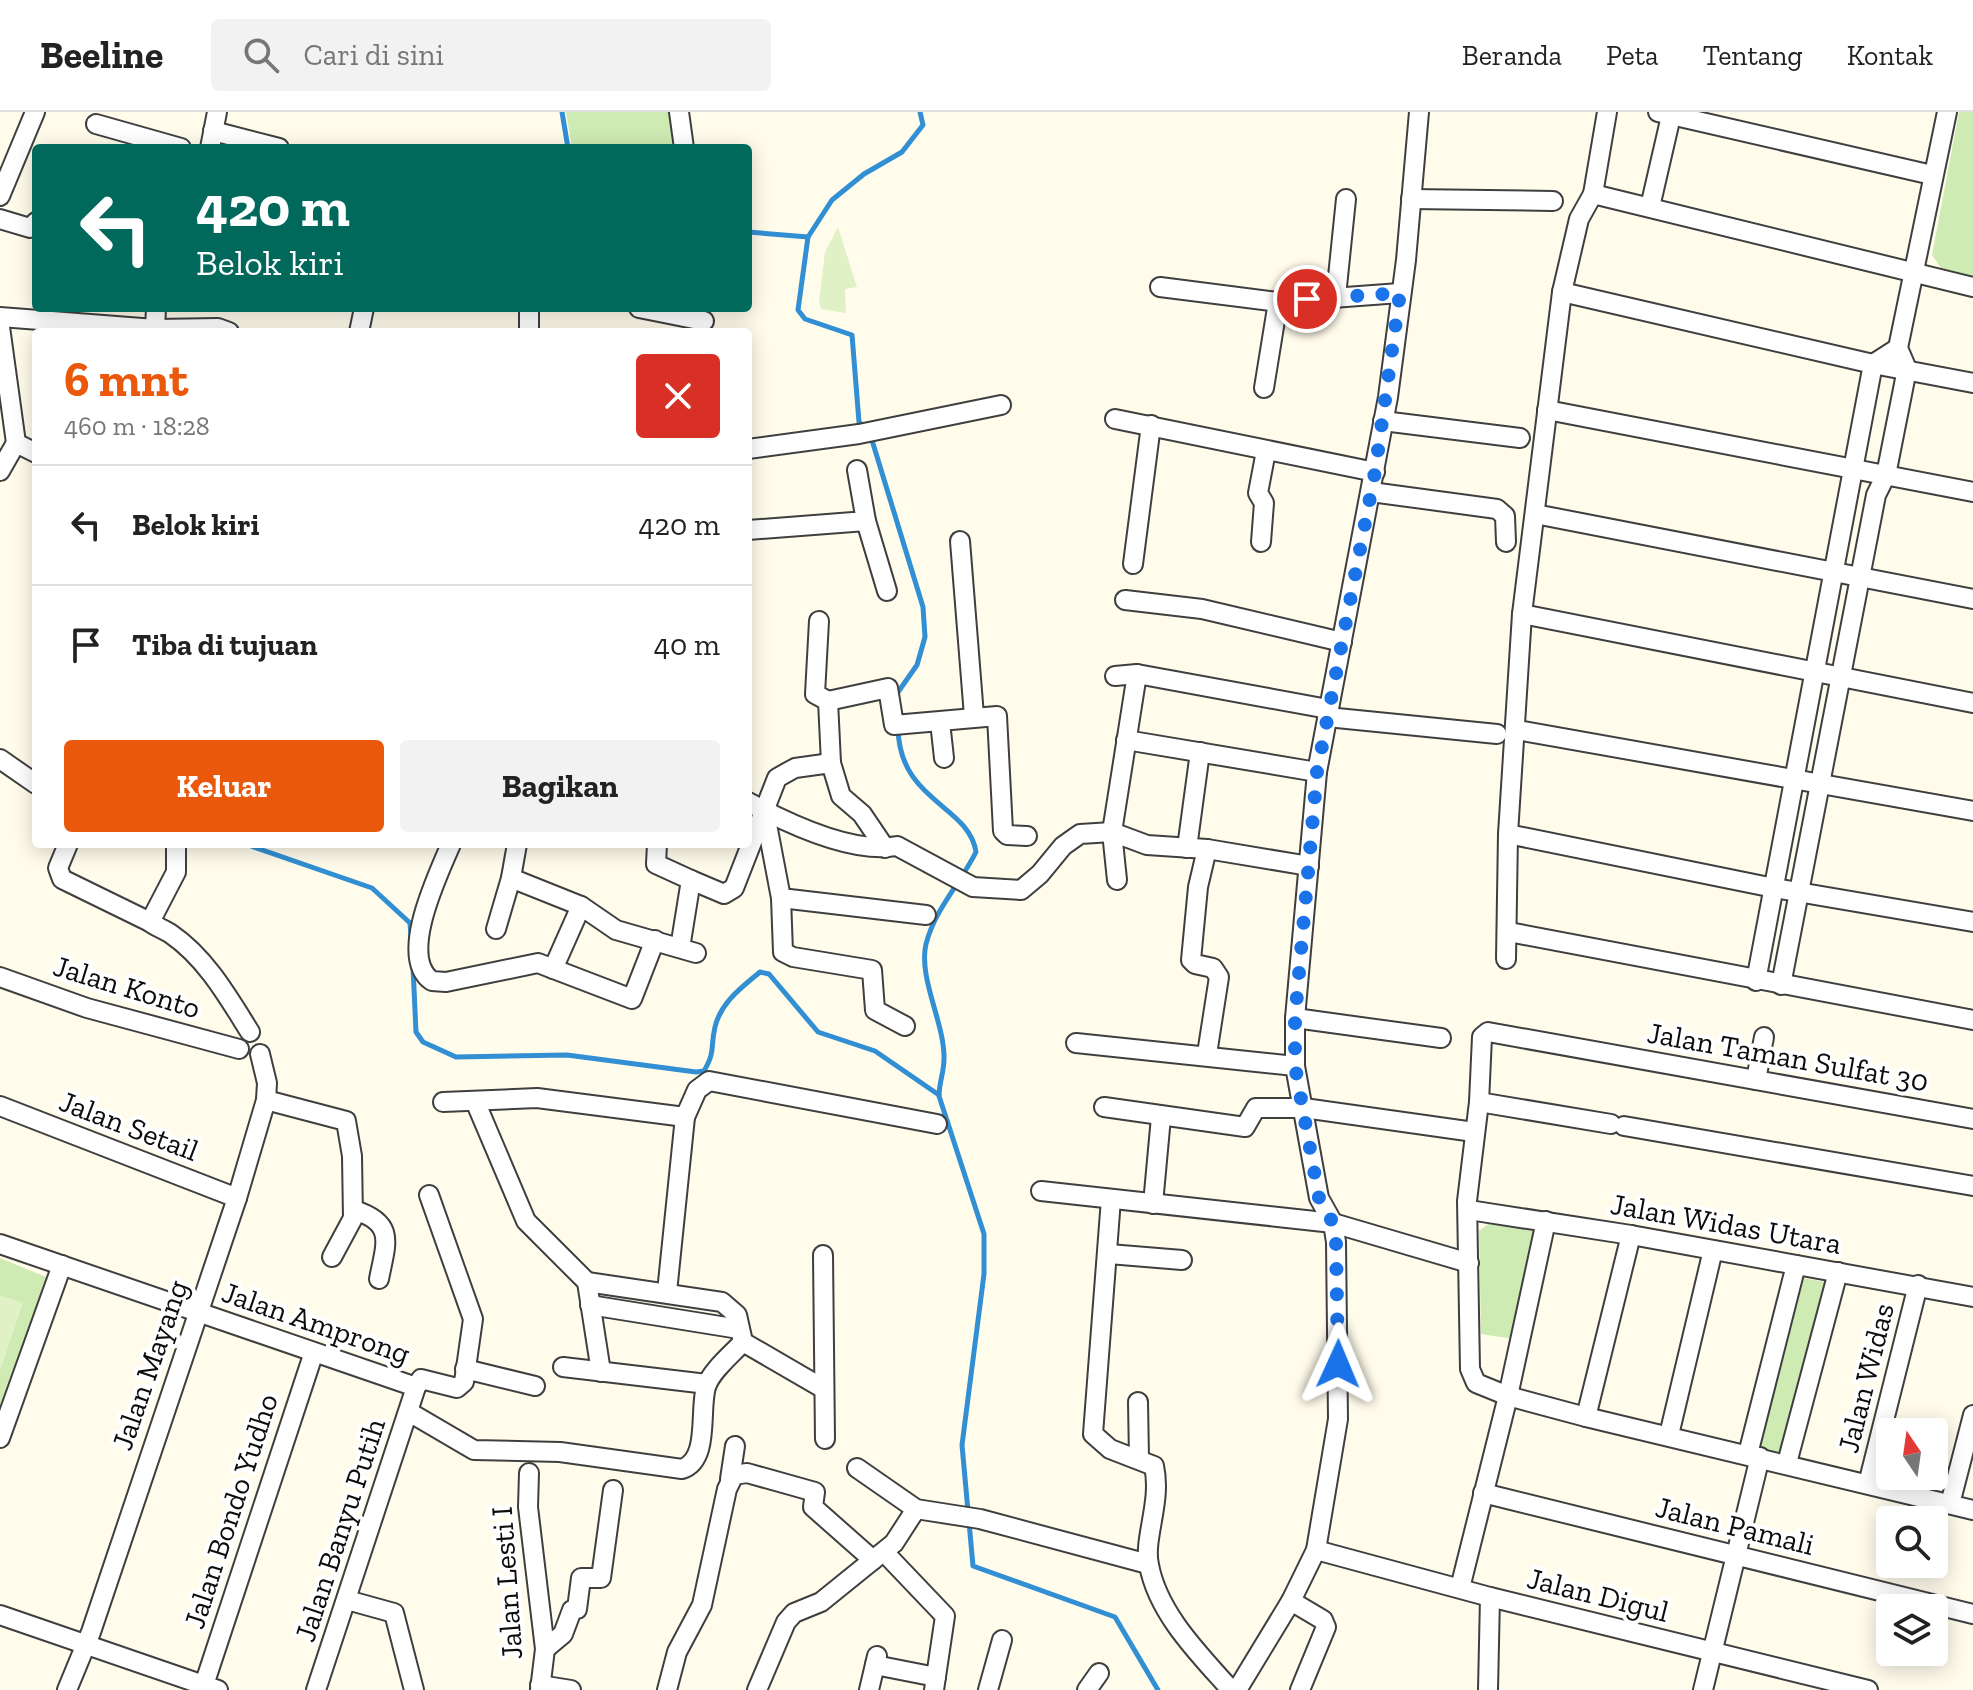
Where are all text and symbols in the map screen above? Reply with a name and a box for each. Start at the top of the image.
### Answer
search box [211,19,771,91]
text: Beeline [40,32,163,78]
icon: search [239,33,283,77]
text: Cari di sini [303,37,444,73]
text: Beranda [1462,39,1562,72]
text: Peta [1606,39,1659,72]
text: Tentang [1703,39,1803,72]
text: Kontak [1847,39,1933,72]
text: 420 m [196,173,350,240]
icon: left [64,176,168,280]
text: Belok kiri [196,241,344,284]
pin [1273,265,1341,333]
icon: arrive [1285,277,1329,321]
text: 6 mnt [64,351,188,408]
button: close [636,354,720,438]
text: 460 m · 18:28 [64,410,210,442]
icon: left [64,503,108,547]
text: Belok kiri [132,507,259,543]
text: 420 m [638,507,720,543]
icon: arrive [64,623,108,667]
text: Tiba di tujuan [132,627,317,663]
text: 40 m [654,627,720,663]
button: Keluar [64,740,384,832]
button: Bagikan [400,740,720,832]
street label: Jalan Konto [49,948,205,1026]
street label: Jalan Taman Sulfat 30 [1645,1015,1931,1099]
street label: Jalan Setail [54,1083,204,1169]
street label: Jalan Widas Utara [1608,1186,1844,1262]
street label: Jalan Amprong [217,1274,415,1372]
street label: Jalan Mayang [104,1275,196,1455]
street label: Jalan Widas [1830,1299,1902,1457]
position arrow [1296,1322,1380,1406]
street label: Jalan Bondo Yudho [176,1389,286,1633]
street label: Jalan Banyu Putih [287,1414,393,1646]
north arrow [1876,1418,1948,1490]
map controls [1876,1418,1948,1666]
street label: Jalan Pamali [1652,1489,1818,1563]
street label: Jalan Lesti I [484,1505,530,1661]
button: search [1876,1506,1948,1578]
street label: Jalan Digul [1523,1560,1673,1630]
button: layers [1876,1594,1948,1666]

